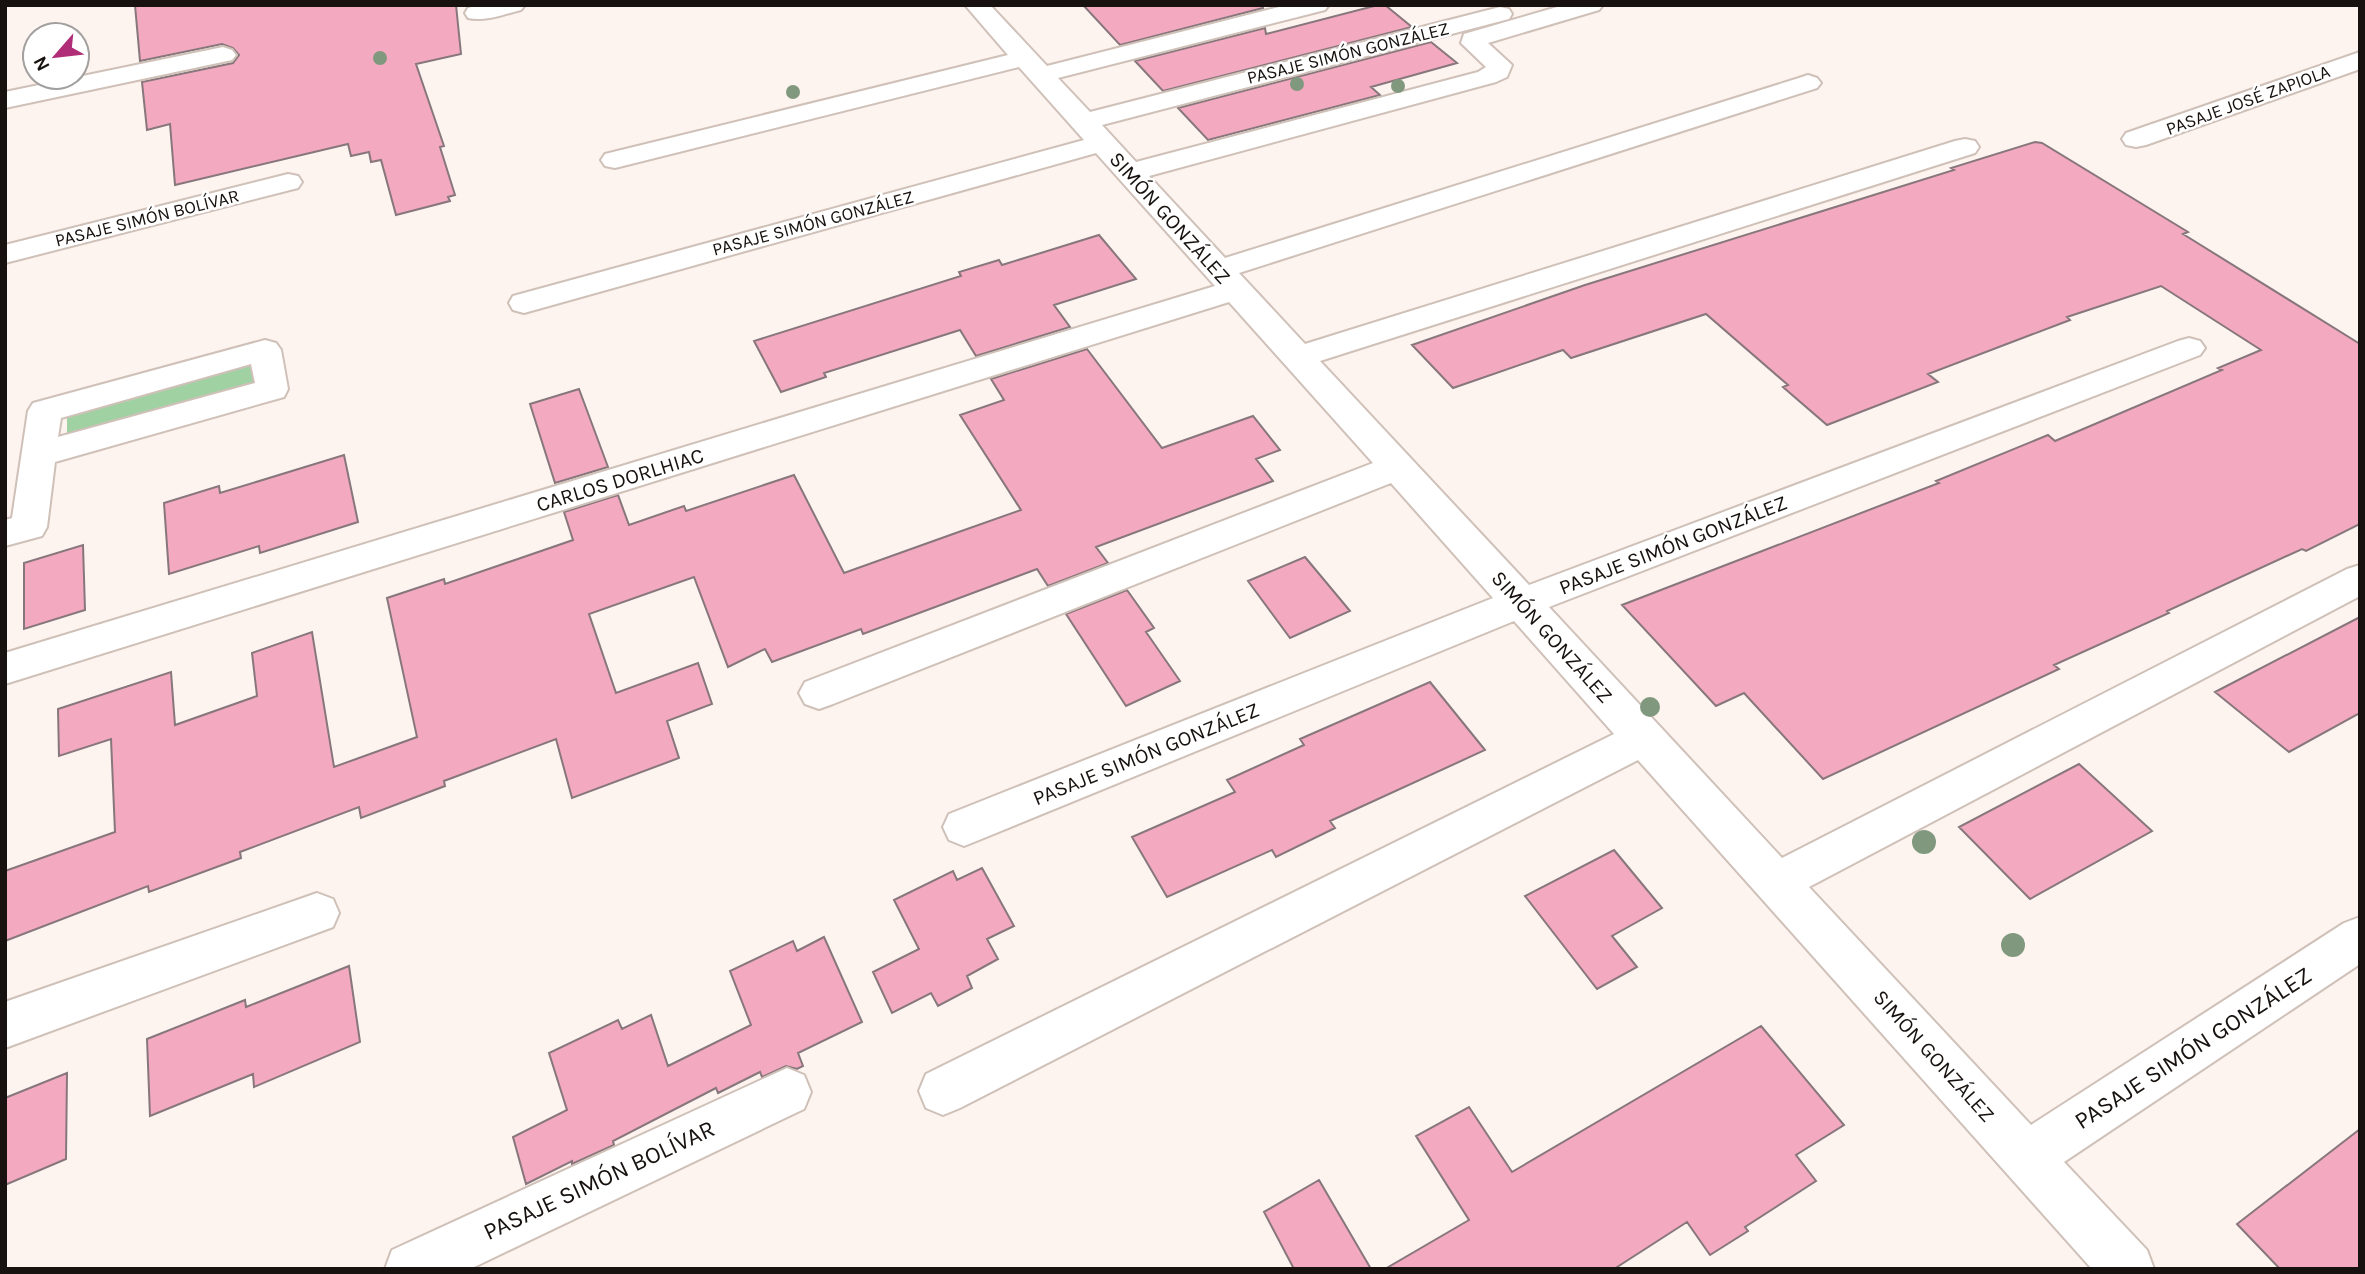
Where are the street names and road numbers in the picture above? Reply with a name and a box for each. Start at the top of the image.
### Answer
street label: PASAJE SIMÓN GONZÁLEZ [1244,16,1451,89]
street label: PASAJE JOSÉ ZAPIOLA [2163,59,2333,140]
street label: SIMÓN GONZÁLEZ [1104,147,1236,289]
street label: PASAJE SIMÓN BOLÍVAR [52,183,241,252]
street label: PASAJE SIMÓN GONZÁLEZ [710,185,916,260]
street label: CARLOS DORLHIAC [533,443,707,517]
street label: PASAJE SIMÓN GONZÁLEZ [1556,490,1790,600]
street label: SIMÓN GONZÁLEZ [1486,566,1618,708]
street label: PASAJE SIMÓN GONZÁLEZ [1029,698,1263,810]
street label: PASAJE SIMÓN GONZÁLEZ [2069,960,2317,1135]
street label: SIMÓN GONZÁLEZ [1868,985,2000,1127]
street label: PASAJE SIMÓN BOLÍVAR [478,1113,719,1246]

